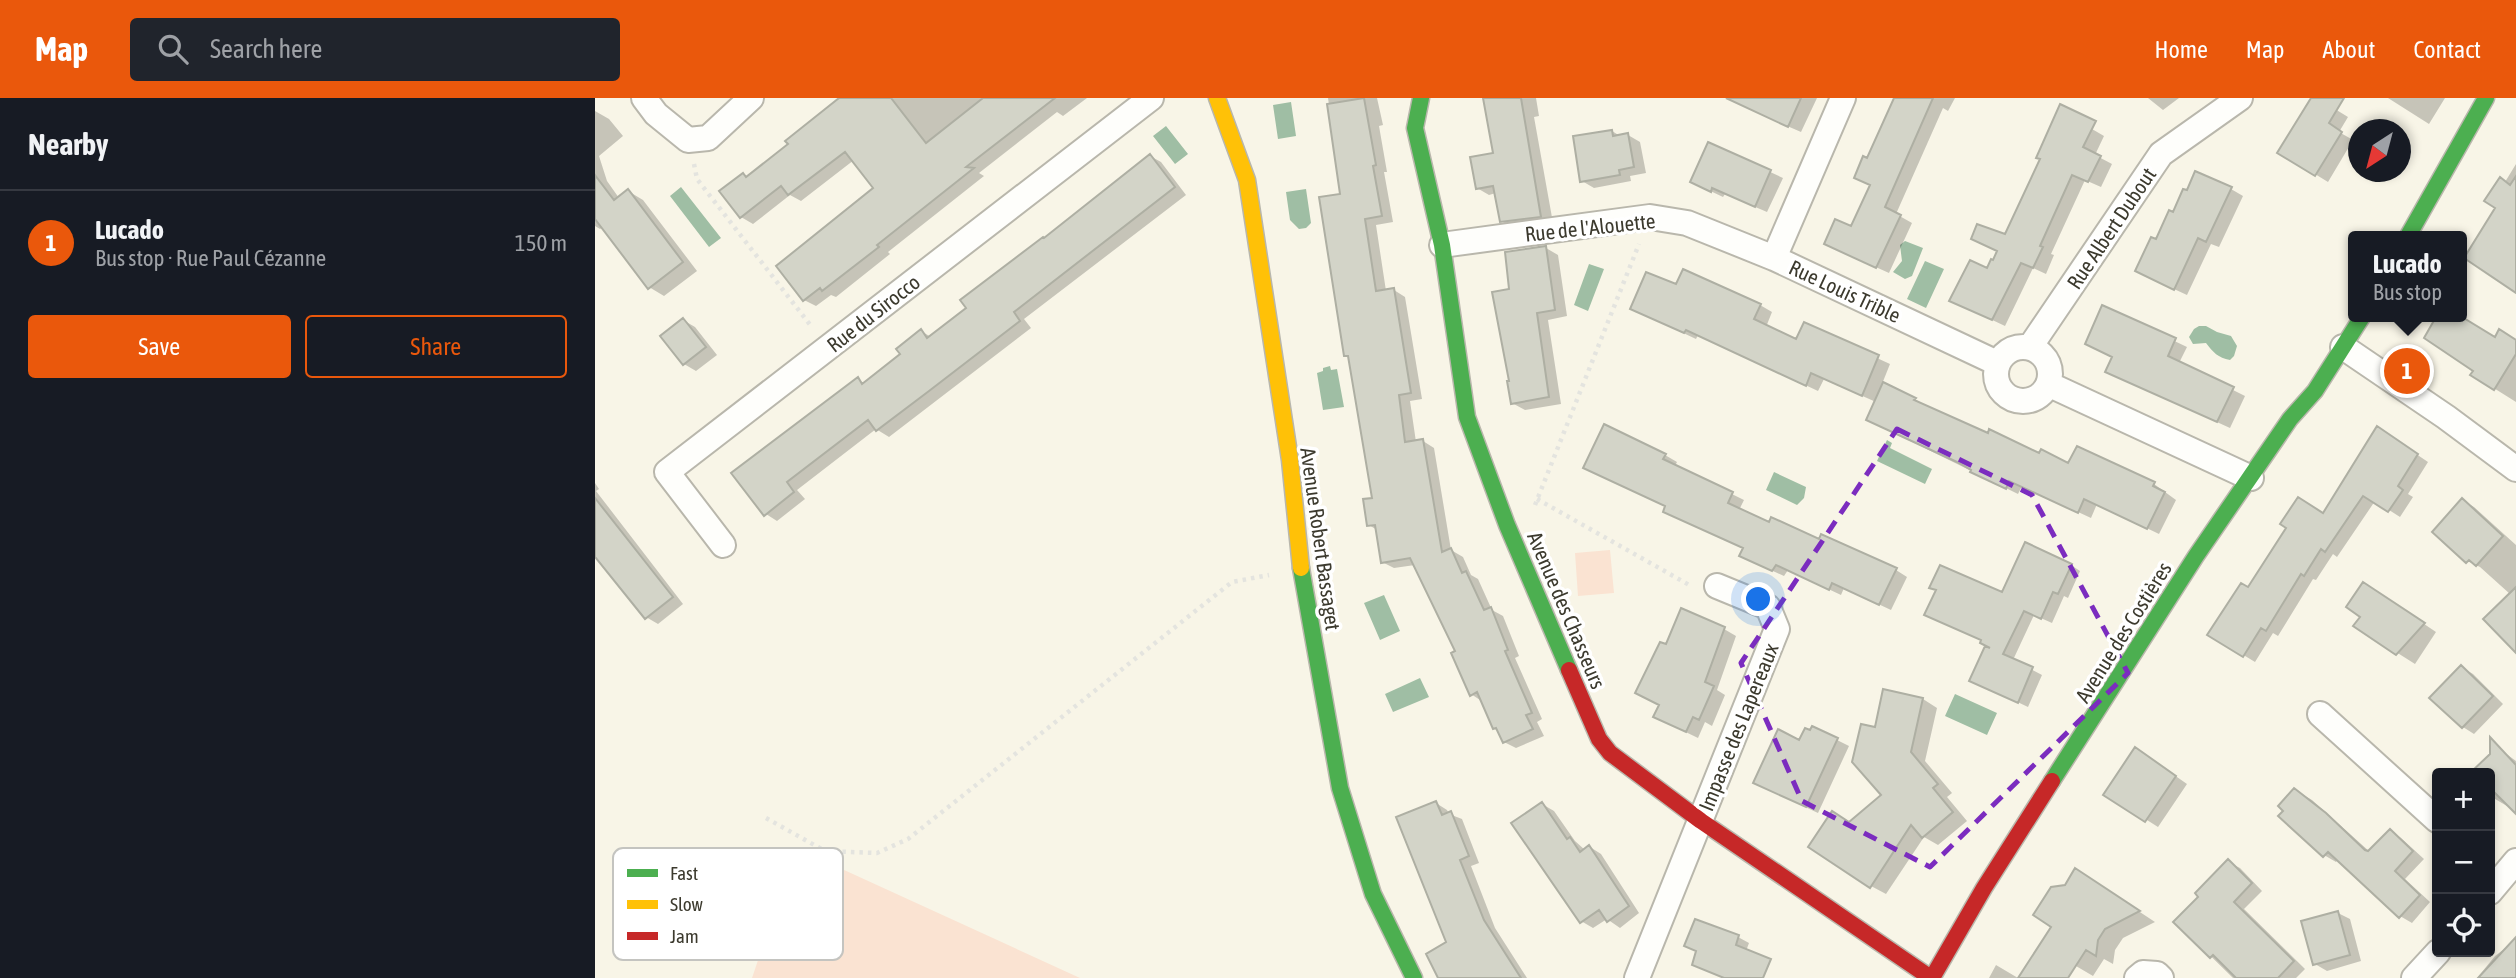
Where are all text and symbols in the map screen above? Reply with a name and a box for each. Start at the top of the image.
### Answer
search box [130,18,620,81]
text: Map [35,30,88,68]
icon: search [154,30,192,68]
text: Search here [210,34,322,64]
text: Home [2154,36,2208,63]
text: Map [2246,36,2284,63]
text: About [2322,36,2375,63]
text: Contact [2413,36,2481,63]
north arrow [2348,119,2411,182]
text: Nearby [28,127,108,161]
street label: Rue Albert Dubout [2062,163,2160,293]
street label: Rue de l'Alouette [1524,208,1656,246]
text: Lucado [95,215,164,245]
text: 1 [46,230,56,256]
text: 150 m [515,230,567,256]
popup [2348,231,2467,322]
text: Bus stop · Rue Paul Cézanne [95,245,326,271]
text: Lucado [2373,249,2442,279]
street label: Rue Louis Trible [1785,255,1905,327]
street label: Rue du Sirocco [822,269,924,357]
text: Bus stop [2373,279,2442,305]
button: Save [28,315,291,378]
button: Share [305,315,567,378]
pin: 1 [2384,345,2430,397]
street label: Avenue Robert Bassaget [1296,446,1346,632]
street label: Avenue des Chasseurs [1523,528,1611,692]
street label: Avenue des Costières [2070,557,2176,707]
your location [1741,582,1775,616]
street label: Impasse des Lapereaux [1693,639,1783,814]
map controls [2432,768,2495,957]
button: + [2432,768,2495,831]
button: − [2432,831,2495,894]
legend [613,848,843,960]
text: Fast [670,862,698,884]
text: Slow [670,893,704,915]
button: locate [2432,894,2495,957]
text: Jam [670,925,699,947]

